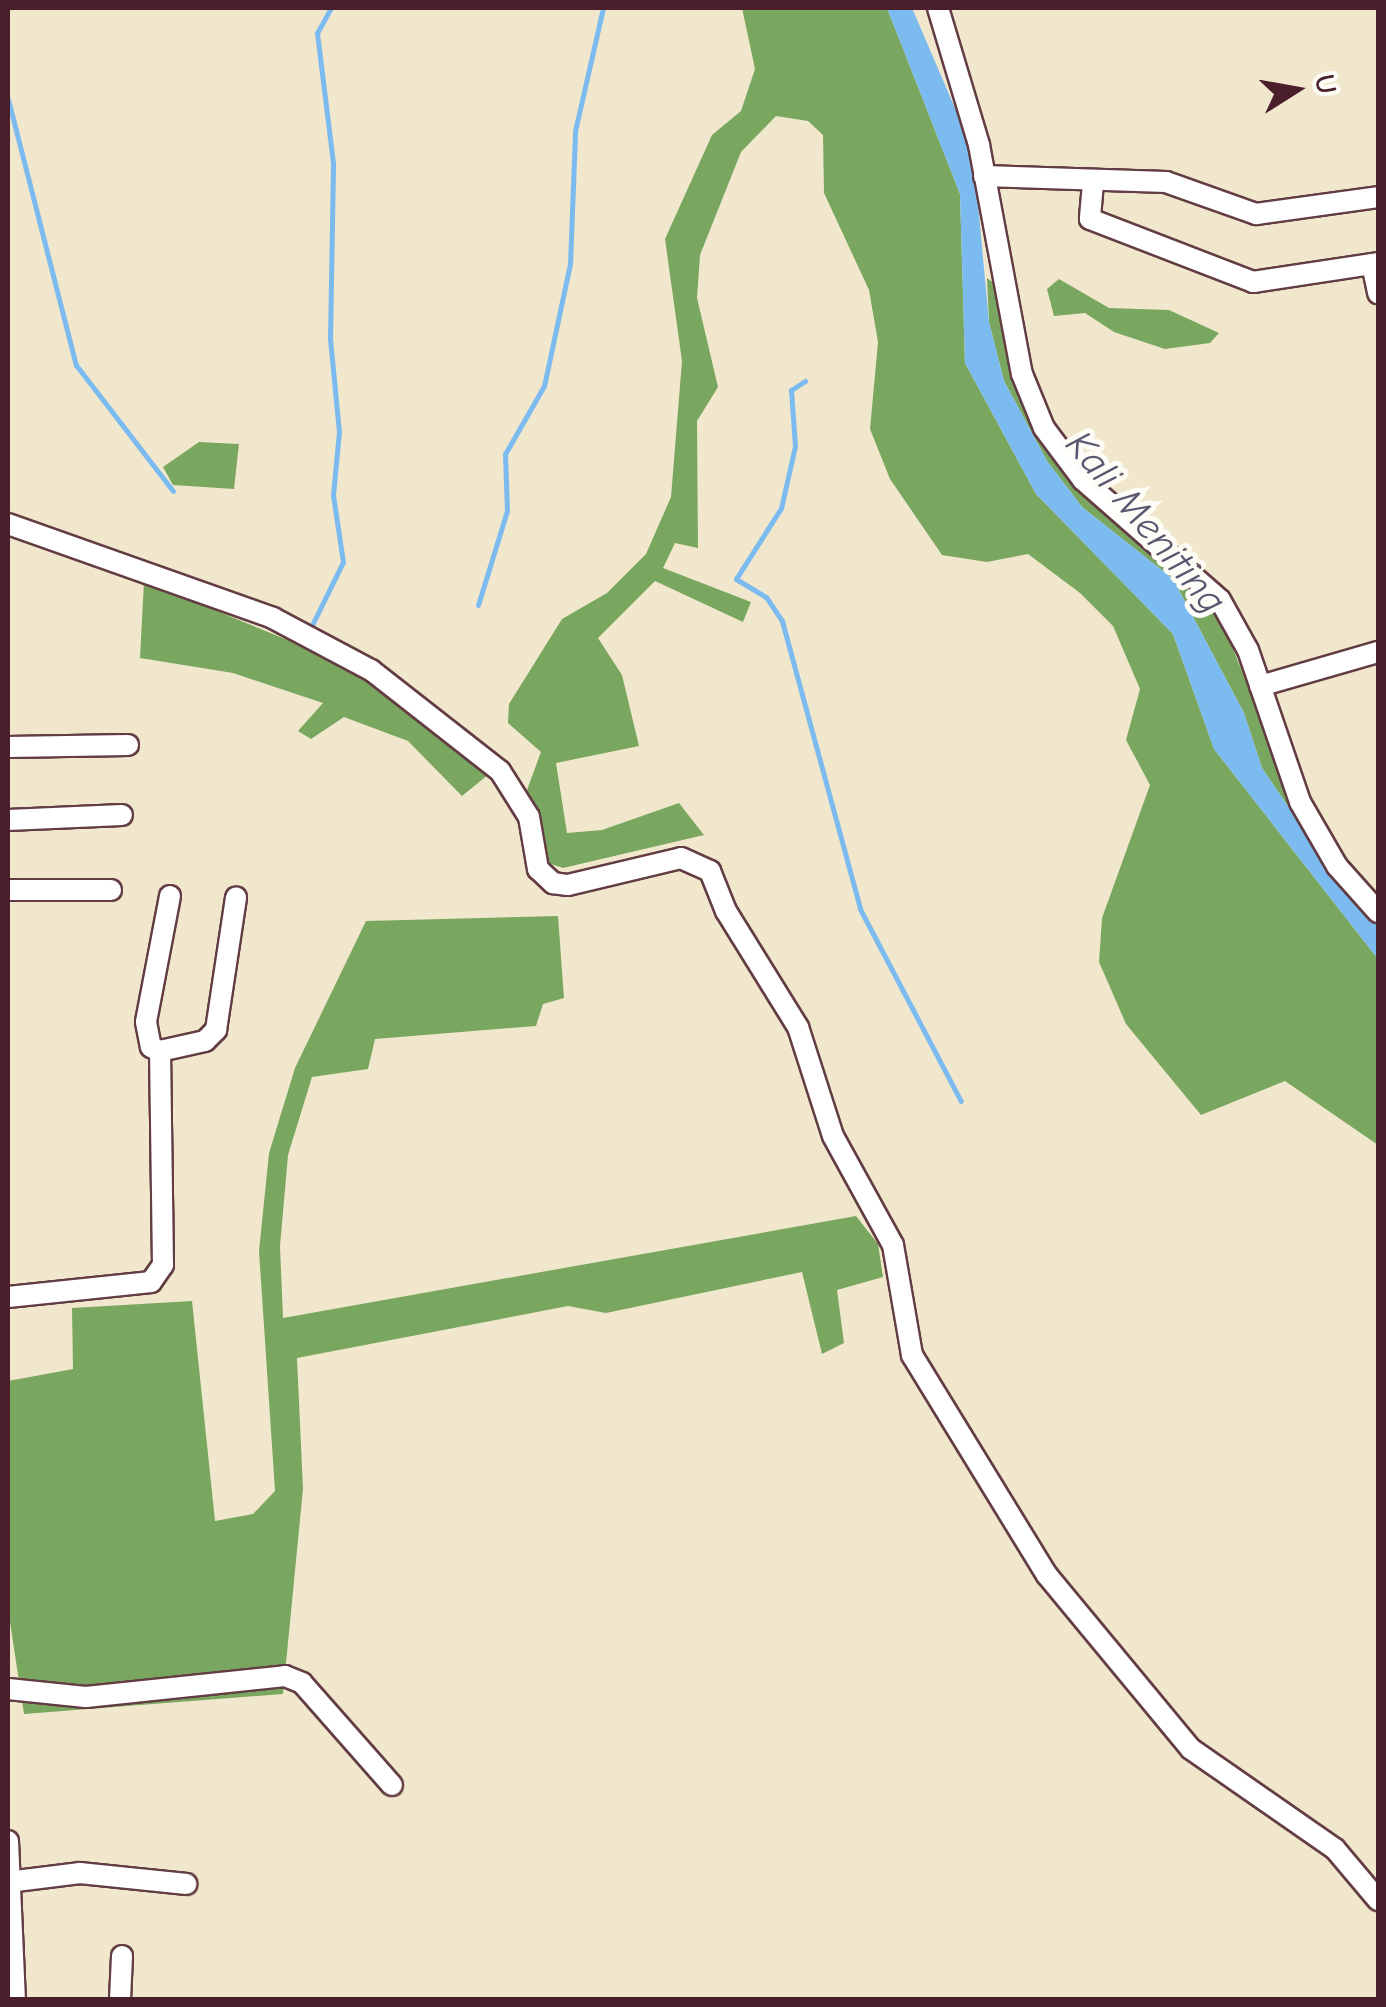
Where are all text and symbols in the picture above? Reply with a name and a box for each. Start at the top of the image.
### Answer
north arrow [1246,40,1346,140]
text: U [1308,72,1343,97]
water label: Kali Meniting [1056,421,1236,623]

